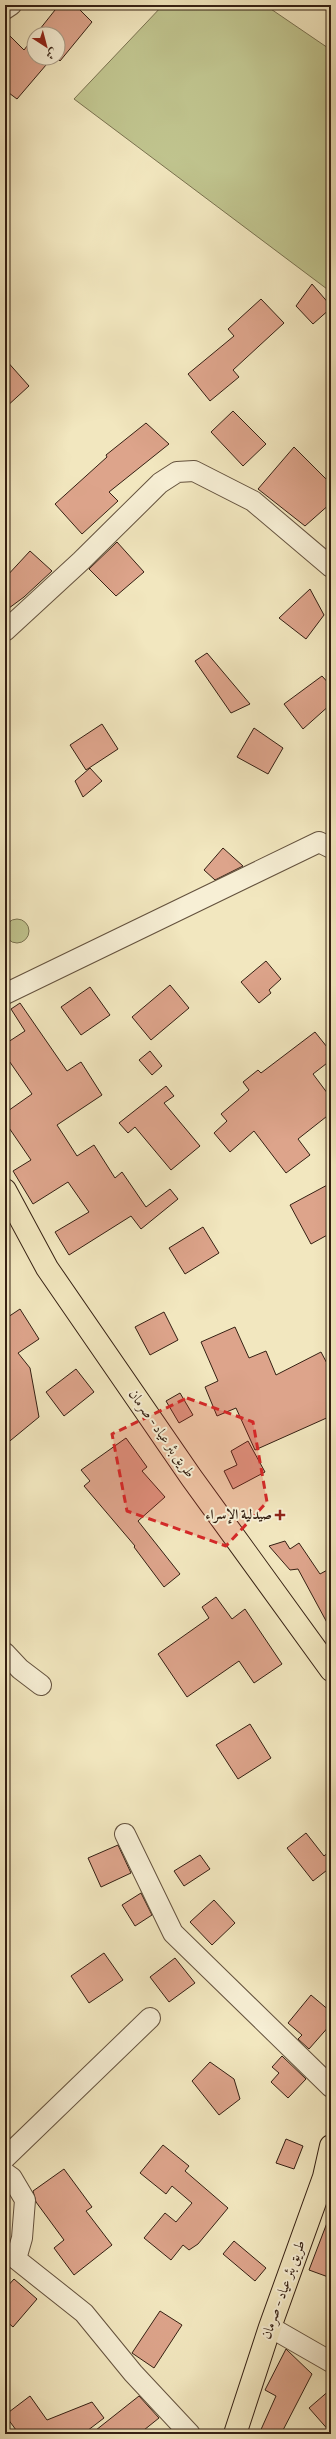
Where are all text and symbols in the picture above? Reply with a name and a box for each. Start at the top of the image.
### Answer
north arrow [26,26,66,66]
text: ش [42,44,60,62]
street label: طريق بئر عياد - صرمان [123,1386,199,1482]
place label: صيدلية الإسراء [205,1506,272,1525]
marker: صيدلية الإسراء [275,1510,285,1520]
street label: طريق بئر عياد - صرمان [257,2238,311,2342]

